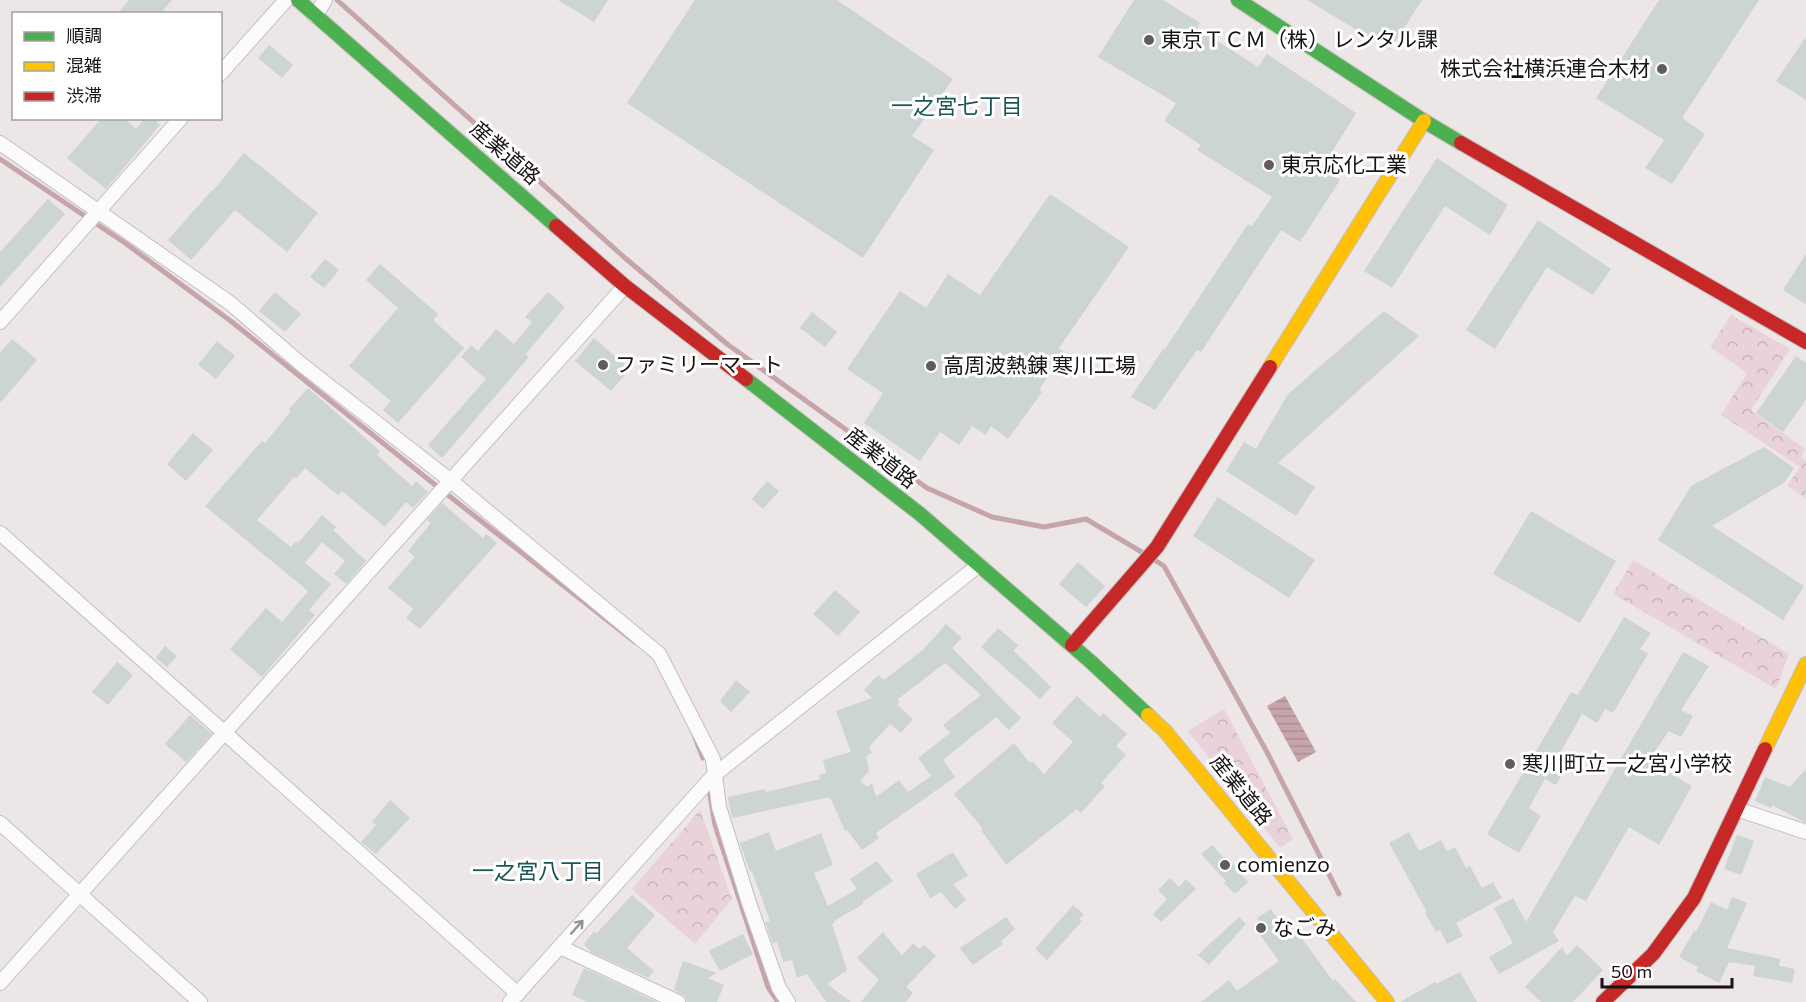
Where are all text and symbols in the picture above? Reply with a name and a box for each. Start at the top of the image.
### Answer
legend [12,12,222,120]
text: 順調 [66,24,102,46]
place label: 東京ＴＣＭ（株） レンタル課 [1161,26,1438,51]
marker: 東京ＴＣＭ（株） レンタル課 [1142,33,1156,47]
text: 混雑 [66,54,102,76]
place label: 株式会社横浜連合木材 [1440,55,1650,80]
marker: 株式会社横浜連合木材 [1655,62,1669,76]
text: 渋滞 [66,84,102,106]
district label: 一之宮七丁目 [891,92,1023,119]
street label: 産業道路 [466,115,546,189]
place label: 東京応化工業 [1281,151,1407,176]
marker: 東京応化工業 [1262,158,1276,172]
place label: ファミリーマート [615,351,783,376]
place label: 高周波熱錬 寒川工場 [943,352,1136,377]
marker: ファミリーマート [596,358,610,372]
marker: 高周波熱錬 寒川工場 [924,359,938,373]
street label: 産業道路 [841,421,923,493]
street label: 産業道路 [1206,749,1278,830]
place label: 寒川町立一之宮小学校 [1522,750,1732,775]
marker: 寒川町立一之宮小学校 [1503,757,1517,771]
place label: comienzo [1237,851,1330,876]
district label: 一之宮八丁目 [472,857,604,884]
marker: comienzo [1218,858,1232,872]
place label: なごみ [1273,914,1336,939]
one-way arrow [570,920,584,935]
marker: なごみ [1254,921,1268,935]
scale bar [1602,951,1732,989]
text: 50 m [1611,960,1652,982]

